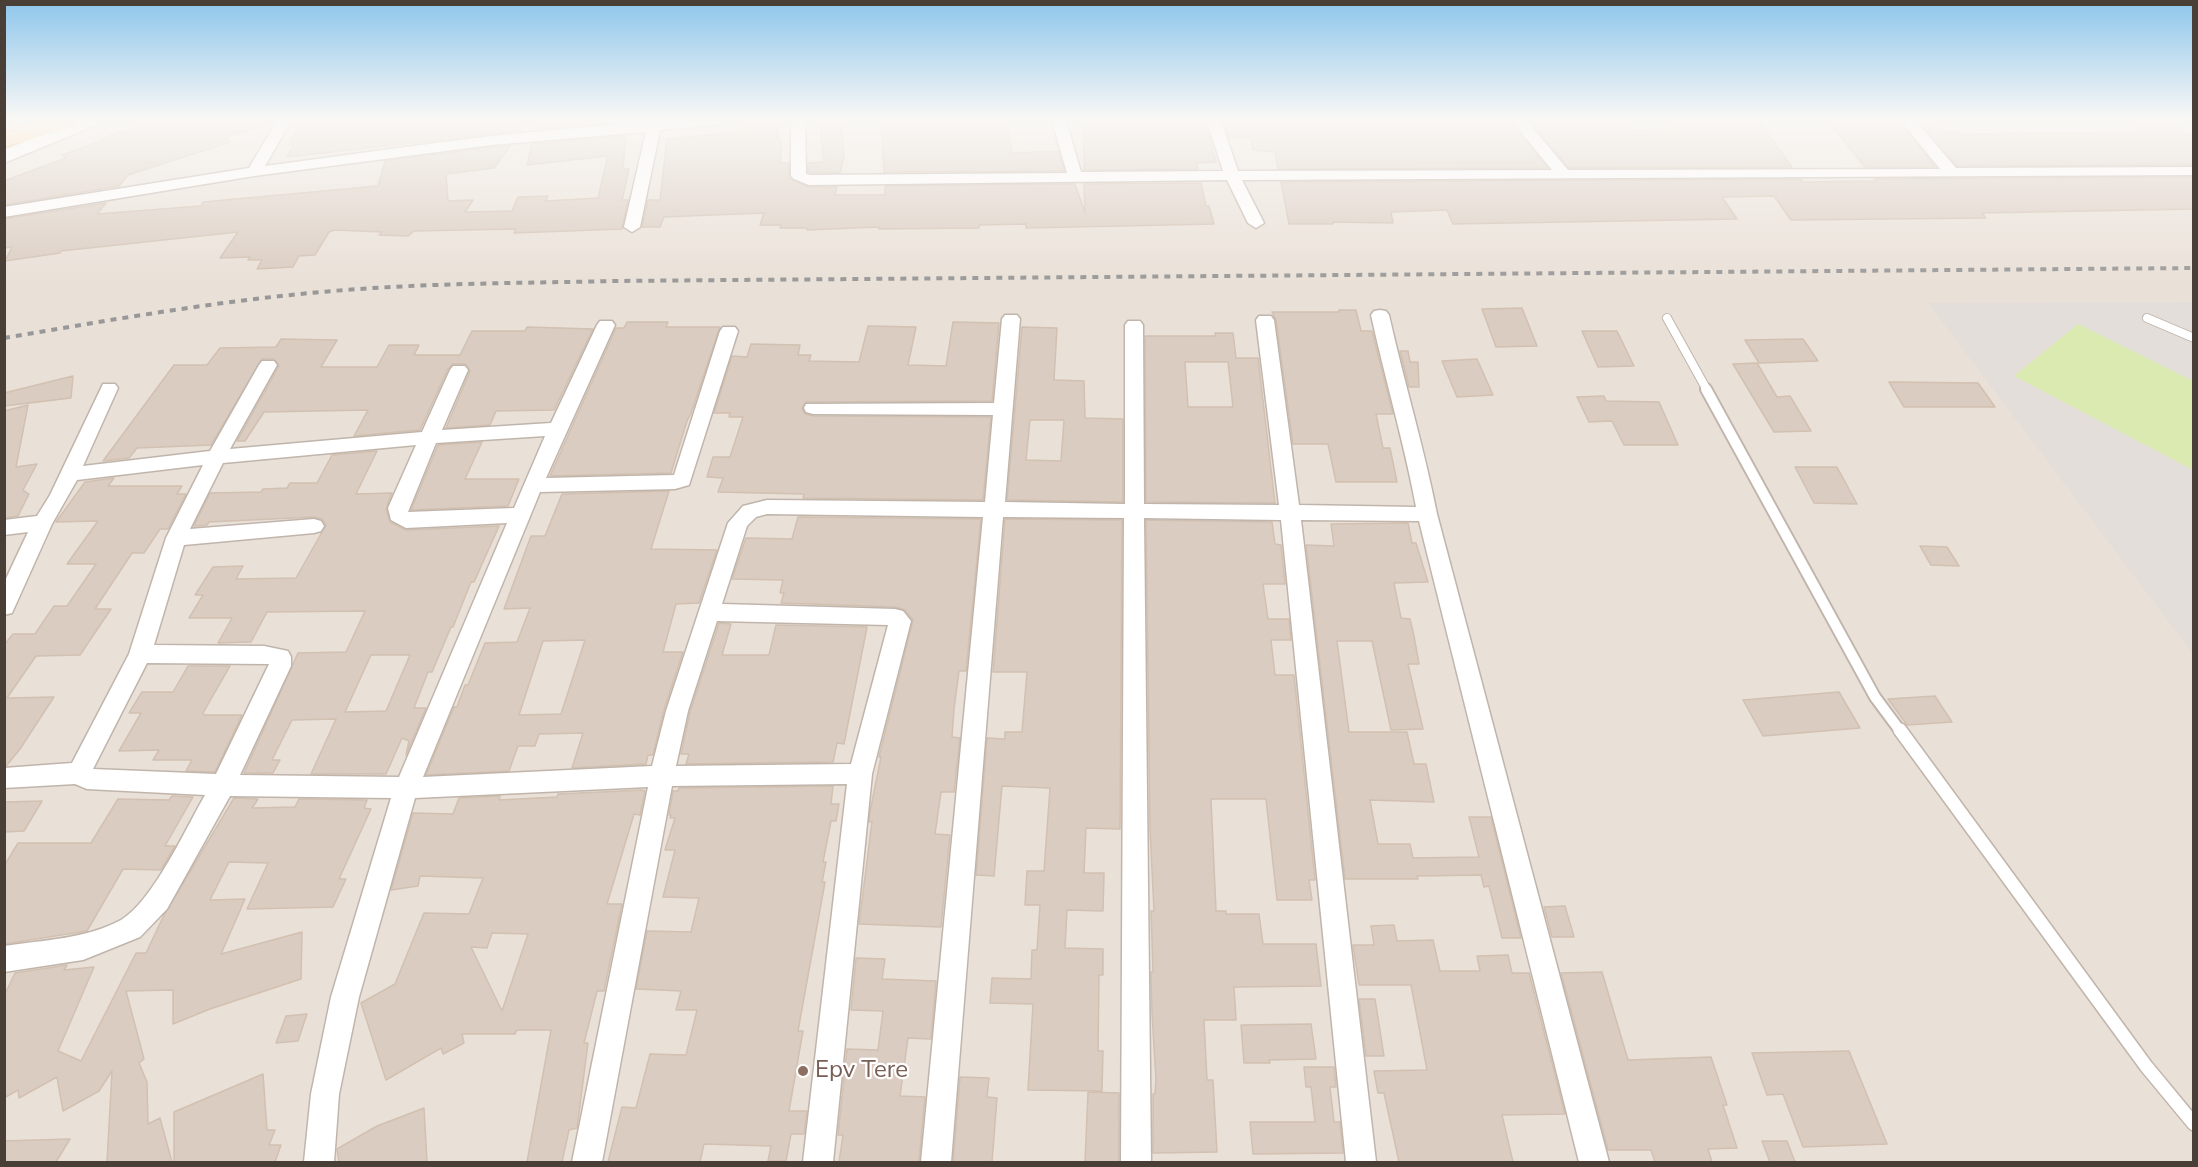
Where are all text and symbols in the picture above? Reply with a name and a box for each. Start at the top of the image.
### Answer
place label: Epv Tere [815,1057,908,1085]
marker: Epv Tere [796,1064,810,1078]

